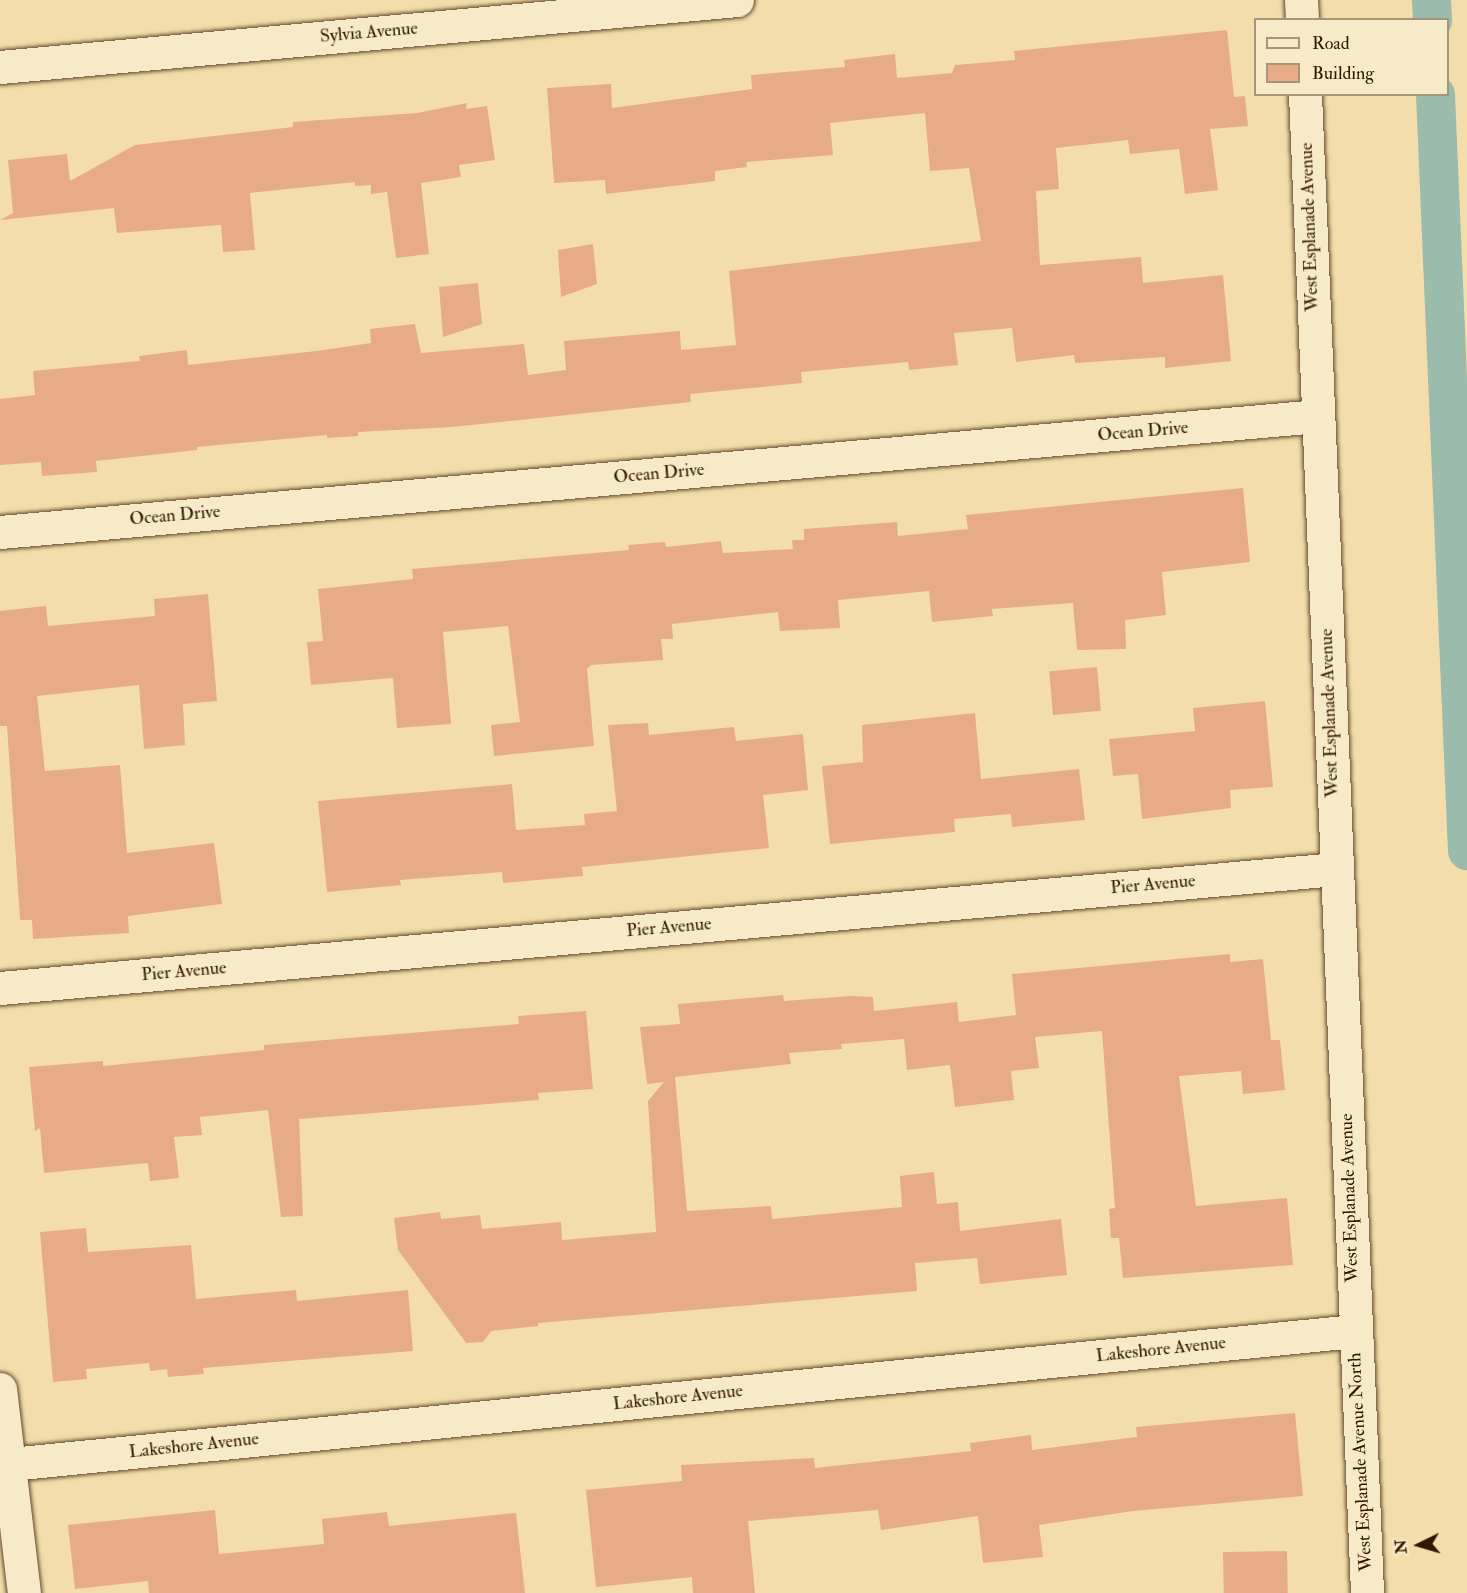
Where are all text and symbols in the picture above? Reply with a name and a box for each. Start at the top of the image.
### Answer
street label: Sylvia Avenue [319,18,419,48]
legend [1254,18,1449,96]
text: Road [1312,32,1350,55]
text: Building [1312,62,1374,85]
street label: West Esplanade Avenue [1296,142,1324,312]
street label: Ocean Drive [1097,417,1189,447]
street label: Ocean Drive [613,459,705,489]
street label: Ocean Drive [129,501,221,531]
street label: West Esplanade Avenue [1316,628,1344,798]
street label: Pier Avenue [1110,871,1196,899]
street label: Pier Avenue [626,914,712,942]
street label: Pier Avenue [141,958,227,986]
street label: West Esplanade Avenue [1336,1113,1364,1283]
street label: Lakeshore Avenue [1095,1332,1227,1368]
street label: West Esplanade Avenue North [1344,1352,1378,1572]
street label: Lakeshore Avenue [612,1380,744,1416]
street label: Lakeshore Avenue [128,1428,260,1464]
north arrow [1389,1515,1449,1575]
text: N [1390,1539,1412,1555]

